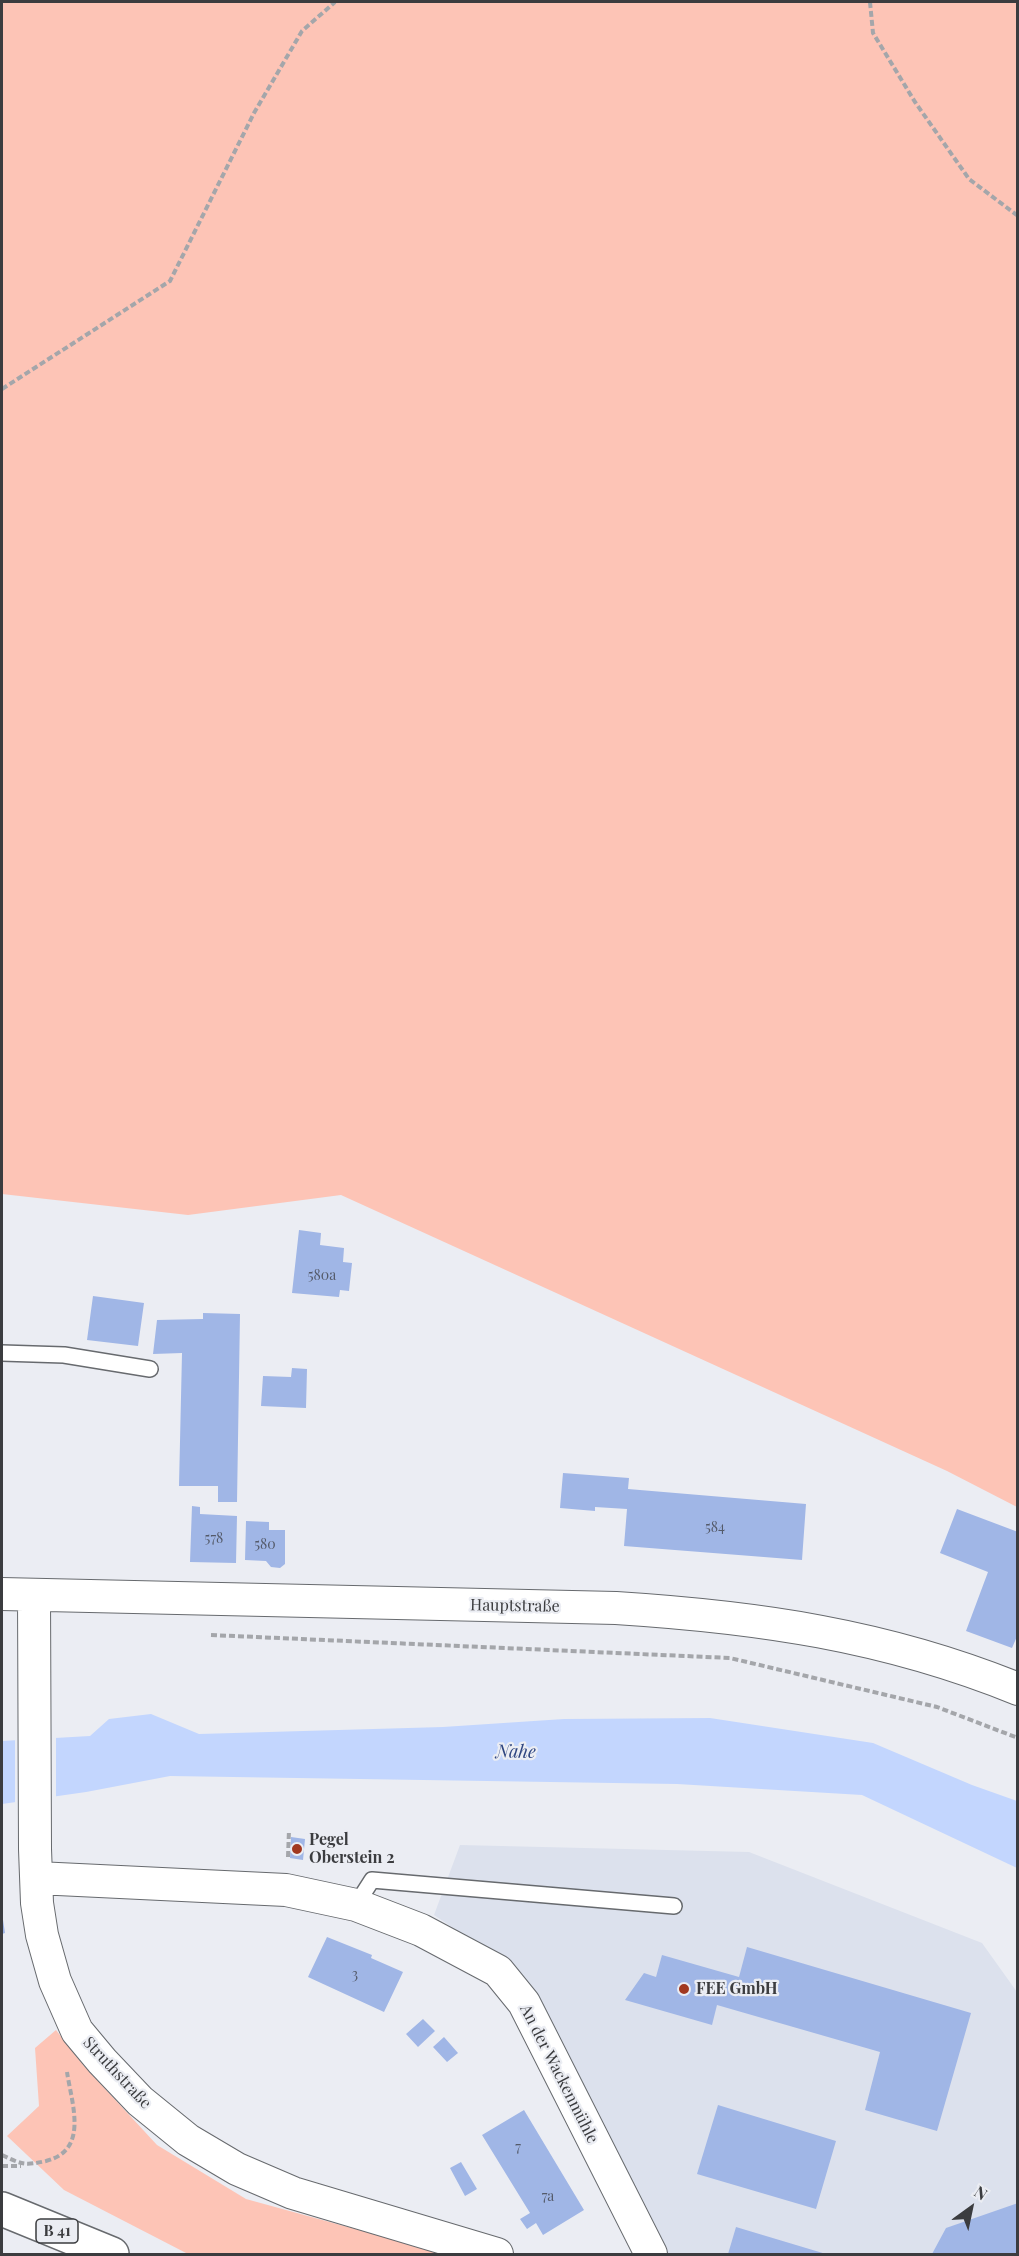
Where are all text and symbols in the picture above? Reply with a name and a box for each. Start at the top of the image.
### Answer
house number: 580a [308,1268,336,1284]
house number: 584 [705,1520,725,1536]
house number: 578 [205,1531,223,1547]
house number: 580 [254,1537,276,1553]
street label: Hauptstraße [470,1596,560,1616]
water label: Nahe [496,1741,536,1763]
place label: Pegel Oberstein 2 [309,1830,394,1868]
marker: Pegel Oberstein 2 [290,1842,304,1856]
house number: 3 [352,1967,358,1983]
place label: FEE GmbH [696,1979,778,1999]
marker: FEE GmbH [677,1982,691,1996]
street label: An der Wackenmühle [516,2001,602,2147]
street label: Struthstraße [79,2033,155,2113]
house number: 7 [515,2140,521,2156]
north arrow [941,2178,1001,2238]
text: N [971,2181,992,2204]
house number: 7a [542,2189,554,2205]
road number: B 41 [36,2219,78,2243]

